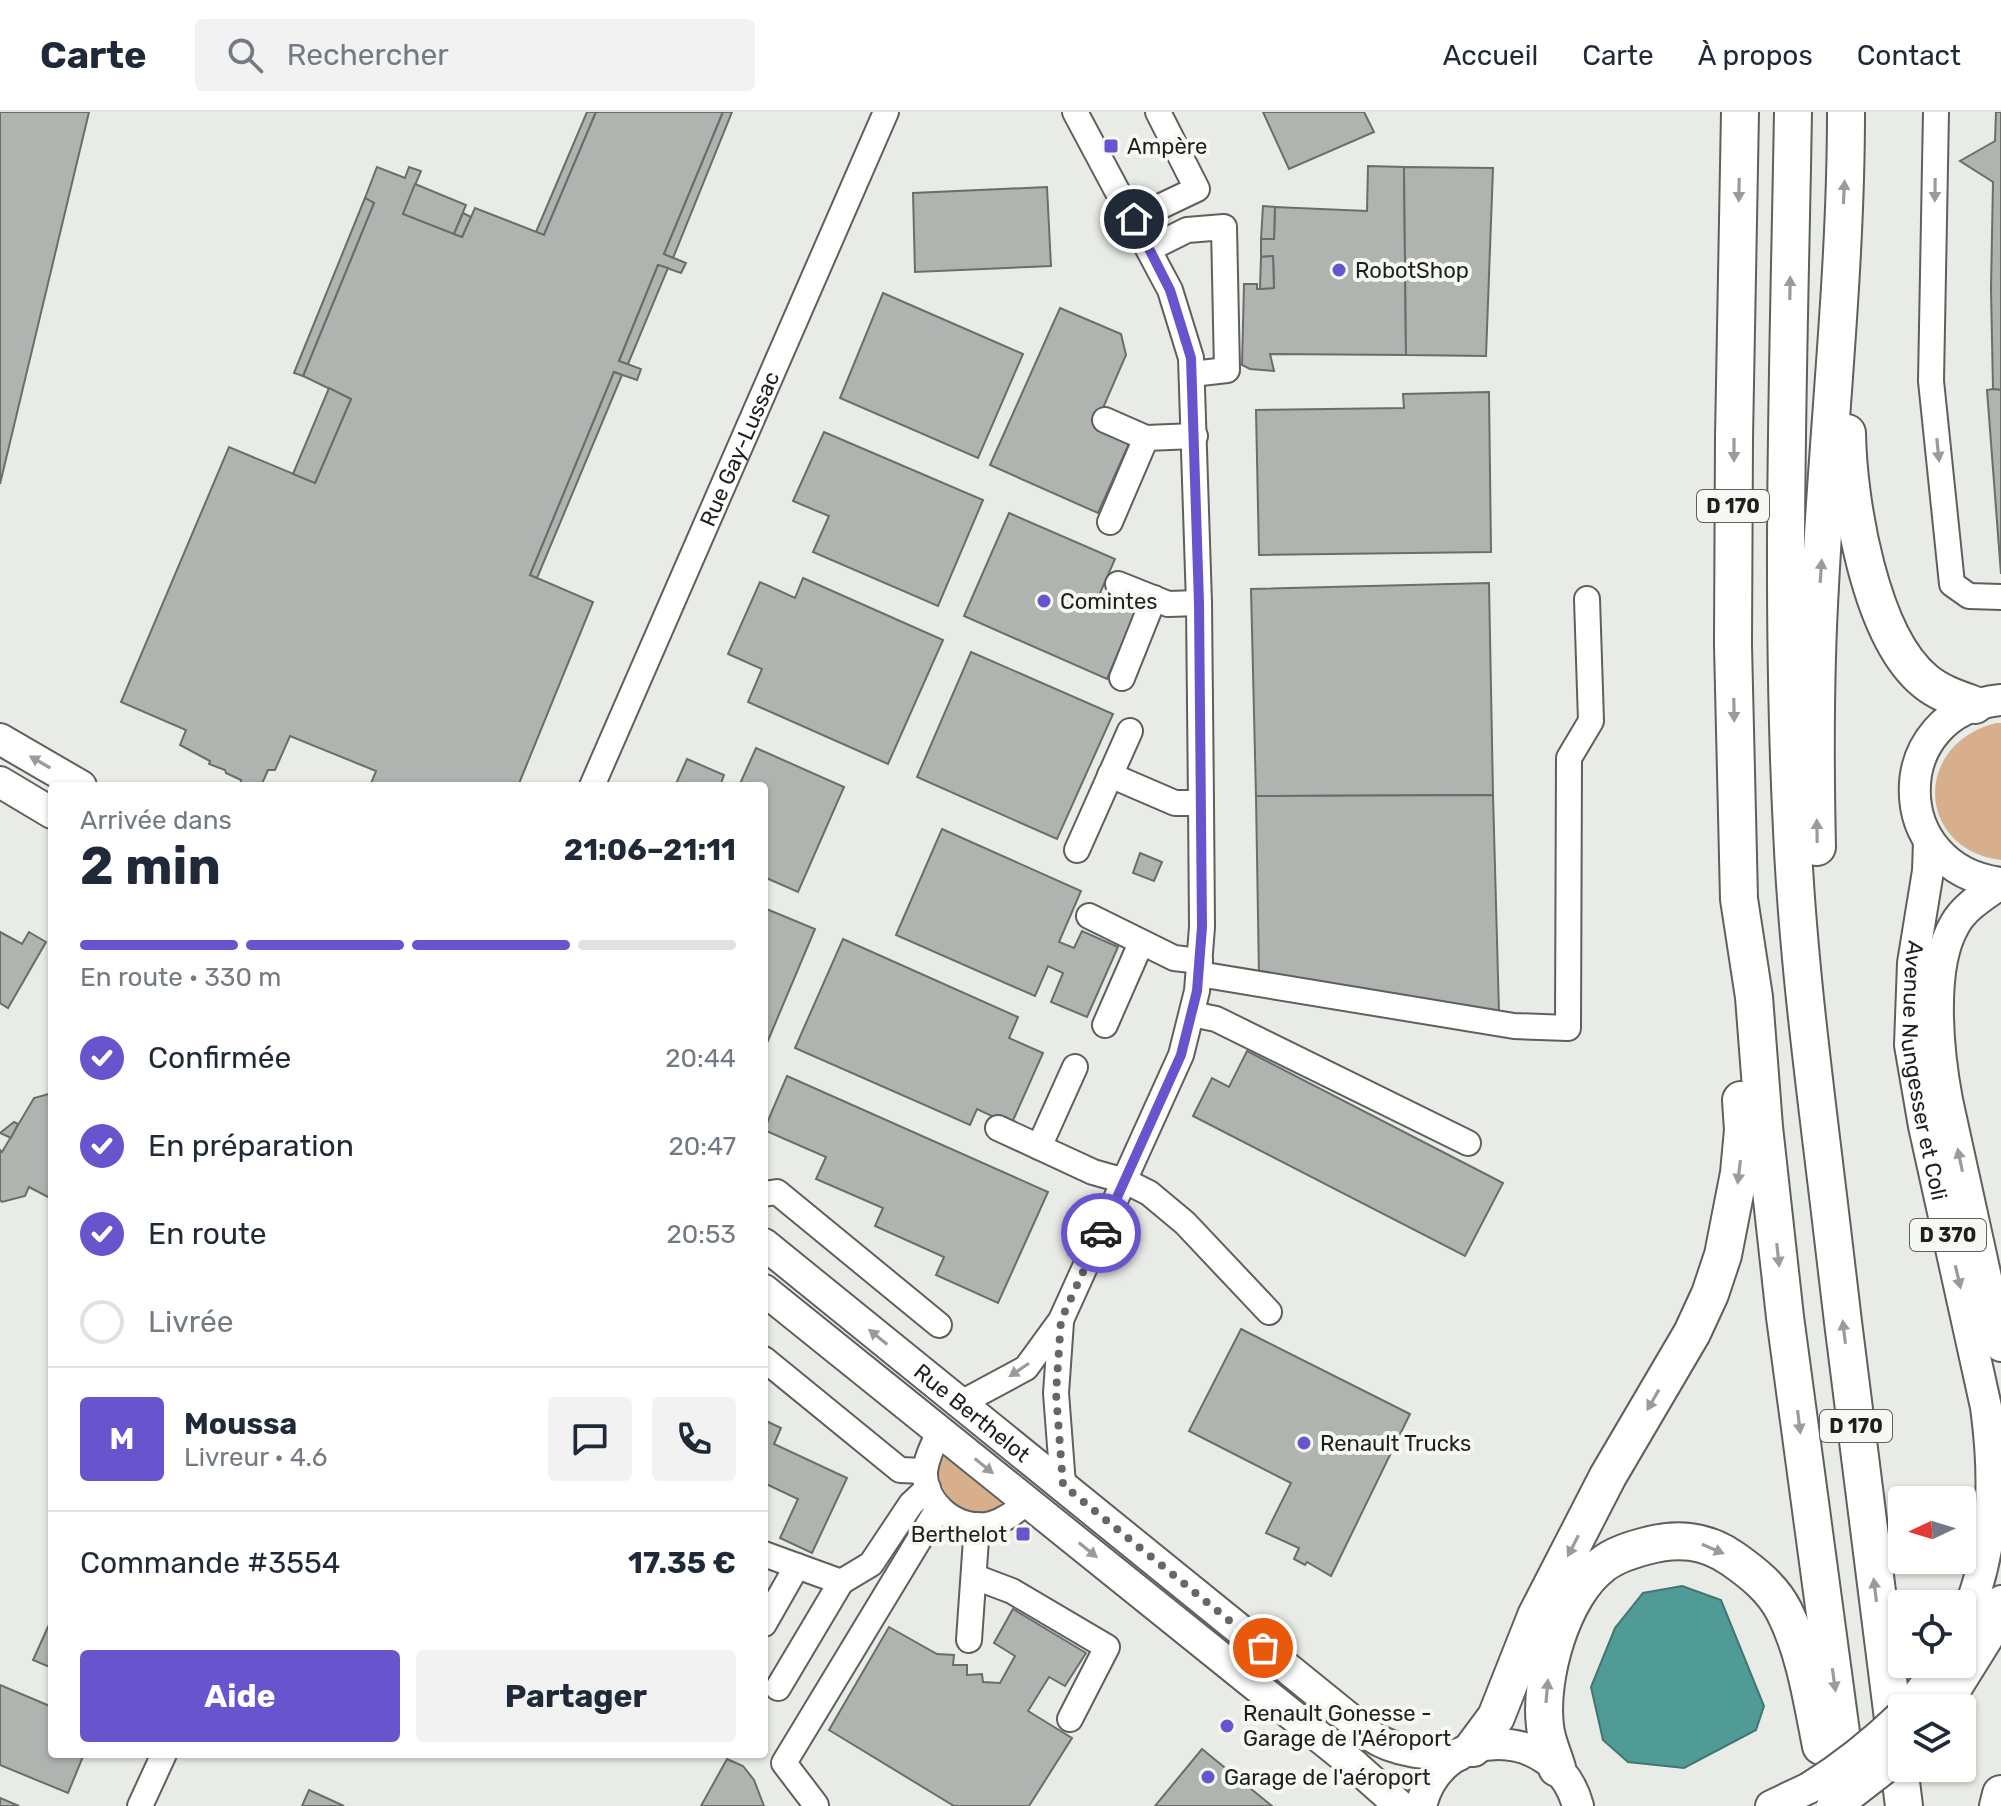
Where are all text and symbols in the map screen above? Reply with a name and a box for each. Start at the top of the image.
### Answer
search box [195,19,755,91]
text: Carte [40,32,147,78]
icon: search [223,33,267,77]
text: Rechercher [287,37,449,73]
text: Accueil [1443,39,1538,72]
text: Carte [1582,39,1654,72]
text: À propos [1698,39,1813,72]
text: Contact [1857,39,1961,72]
place label: Ampère [1127,133,1207,160]
marker: Ampère [1102,137,1120,155]
one-way arrow [1732,178,1745,203]
one-way arrow [1929,178,1941,203]
one-way arrow [1838,179,1851,204]
pin [1100,185,1168,253]
icon: home [1112,197,1156,241]
place label: RobotShop [1355,257,1469,284]
marker: RobotShop [1330,261,1348,279]
one-way arrow [1784,275,1796,300]
street label: Rue Gay-Lussac [694,367,785,531]
one-way arrow [1727,438,1740,463]
one-way arrow [1932,438,1945,463]
road number: D 170 [1697,490,1769,522]
one-way arrow [1815,558,1828,583]
place label: Comintes [1060,588,1157,615]
marker: Comintes [1035,592,1053,610]
one-way arrow [1728,698,1740,723]
one-way arrow [29,756,51,770]
text: Arrivée dans [80,805,232,836]
one-way arrow [1810,818,1823,843]
text: 21:06–21:11 [564,832,736,868]
text: 2 min [80,835,221,897]
street label: Avenue Nungesser et Coli [1895,939,1953,1203]
text: En route · 330 m [80,962,281,993]
icon: check [80,1036,124,1080]
text: Confirmée [148,1040,291,1076]
text: 20:44 [665,1043,736,1074]
icon: check [80,1124,124,1168]
text: En préparation [148,1128,354,1164]
text: 20:47 [669,1131,736,1162]
one-way arrow [1953,1147,1966,1172]
one-way arrow [1732,1160,1745,1185]
courier [1061,1193,1141,1273]
icon: car [1079,1211,1123,1255]
icon: check [80,1212,124,1256]
text: En route [148,1216,267,1252]
text: 20:53 [667,1219,736,1250]
road number: D 370 [1910,1219,1986,1251]
one-way arrow [1772,1243,1785,1268]
one-way arrow [1952,1264,1965,1289]
text: Livrée [148,1304,233,1340]
one-way arrow [1838,1319,1851,1344]
one-way arrow [869,1329,889,1346]
street label: Rue Berthelot [908,1358,1036,1468]
one-way arrow [1008,1363,1029,1378]
one-way arrow [1646,1389,1660,1411]
button: chat [548,1397,632,1481]
button: phone [652,1397,736,1481]
text: Moussa [184,1406,297,1442]
one-way arrow [1792,1410,1805,1435]
road number: D 170 [1820,1410,1892,1442]
text: M [110,1421,134,1457]
place label: Renault Trucks [1320,1430,1471,1457]
marker: Renault Trucks [1295,1434,1313,1452]
text: Livreur · 4.6 [184,1442,327,1473]
one-way arrow [974,1457,994,1473]
north arrow [1888,1486,1976,1574]
map controls [1888,1486,1976,1782]
place label: Berthelot [911,1521,1007,1548]
marker: Berthelot [1014,1525,1032,1543]
one-way arrow [1566,1534,1579,1557]
one-way arrow [1078,1541,1098,1558]
one-way arrow [1701,1543,1725,1556]
text: Commande #3554 [80,1545,341,1581]
text: 17.35 € [628,1545,736,1581]
one-way arrow [1868,1577,1881,1602]
button: locate [1888,1590,1976,1678]
pin [1229,1614,1297,1682]
icon: bag [1241,1626,1285,1670]
button: Aide [80,1650,400,1742]
button: Partager [416,1650,736,1742]
one-way arrow [1828,1668,1841,1693]
one-way arrow [1541,1678,1554,1703]
button: layers [1888,1694,1976,1782]
place label: Renault Gonesse - Garage de l'Aéroport [1243,1700,1452,1752]
marker: Renault Gonesse - Garage de l'Aéroport [1218,1717,1236,1735]
place label: Garage de l'aéroport [1224,1764,1431,1791]
marker: Garage de l'aéroport [1199,1768,1217,1786]

